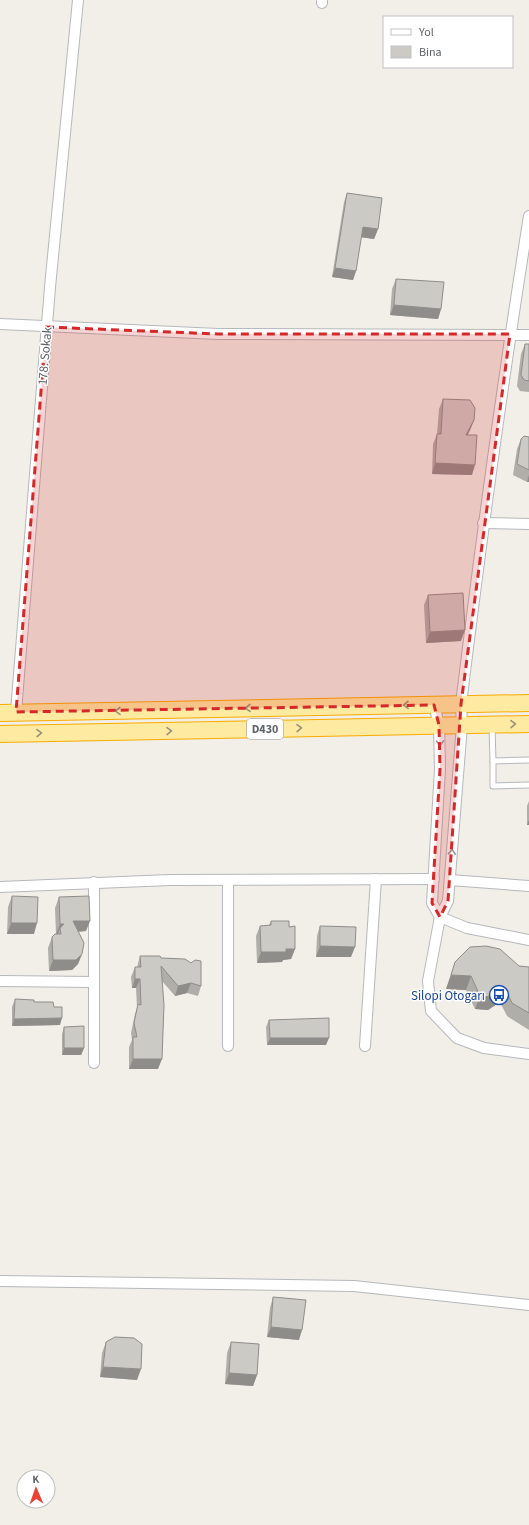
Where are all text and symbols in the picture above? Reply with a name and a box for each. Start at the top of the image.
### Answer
legend [383,16,513,68]
text: Yol [418,24,434,41]
text: Bina [419,44,442,61]
street label: 178. Sokak [33,326,57,386]
one-way arrow [403,701,409,709]
one-way arrow [245,704,251,712]
one-way arrow [115,706,121,715]
road number: D430 [247,719,283,739]
one-way arrow [510,720,516,728]
one-way arrow [296,724,302,732]
one-way arrow [166,726,172,735]
one-way arrow [36,729,42,737]
one-way arrow [436,740,444,746]
one-way arrow [447,849,456,855]
bus stop icon: Silopi Otogarı [488,984,510,1006]
place label: Silopi Otogarı [411,987,485,1005]
north arrow [16,1469,56,1509]
text: K [32,1472,40,1487]

